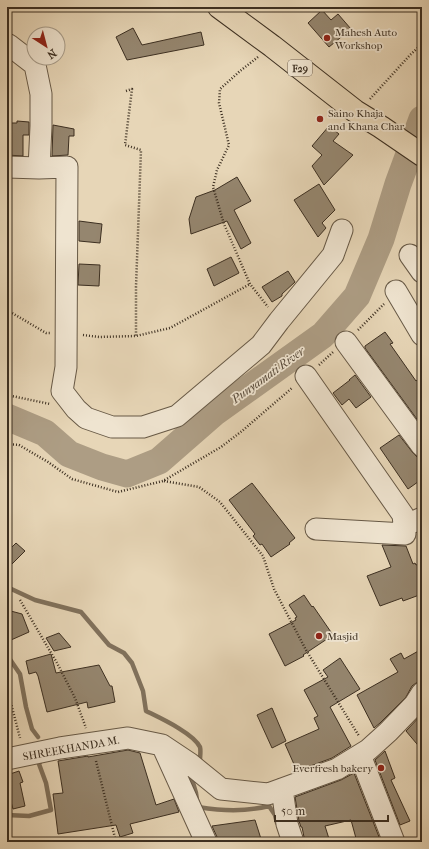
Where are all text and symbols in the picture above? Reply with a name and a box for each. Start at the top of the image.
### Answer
north arrow [26,26,66,66]
place label: Mahesh Auto Workshop [334,26,397,52]
marker: Mahesh Auto Workshop [322,33,332,43]
text: N [44,46,59,62]
road number: F29 [288,60,312,76]
place label: Saino Khaja and Khana Char [328,107,405,133]
marker: Saino Khaja and Khana Char [315,114,325,124]
water label: Punyamati River [228,343,308,407]
place label: Masjid [327,630,359,643]
marker: Masjid [314,631,324,641]
street label: SHREEKHANDA M. [22,734,120,763]
place label: Everfresh bakery [292,762,374,775]
marker: Everfresh bakery [376,763,386,773]
scale bar [275,797,388,823]
text: 50 m [281,804,305,818]

